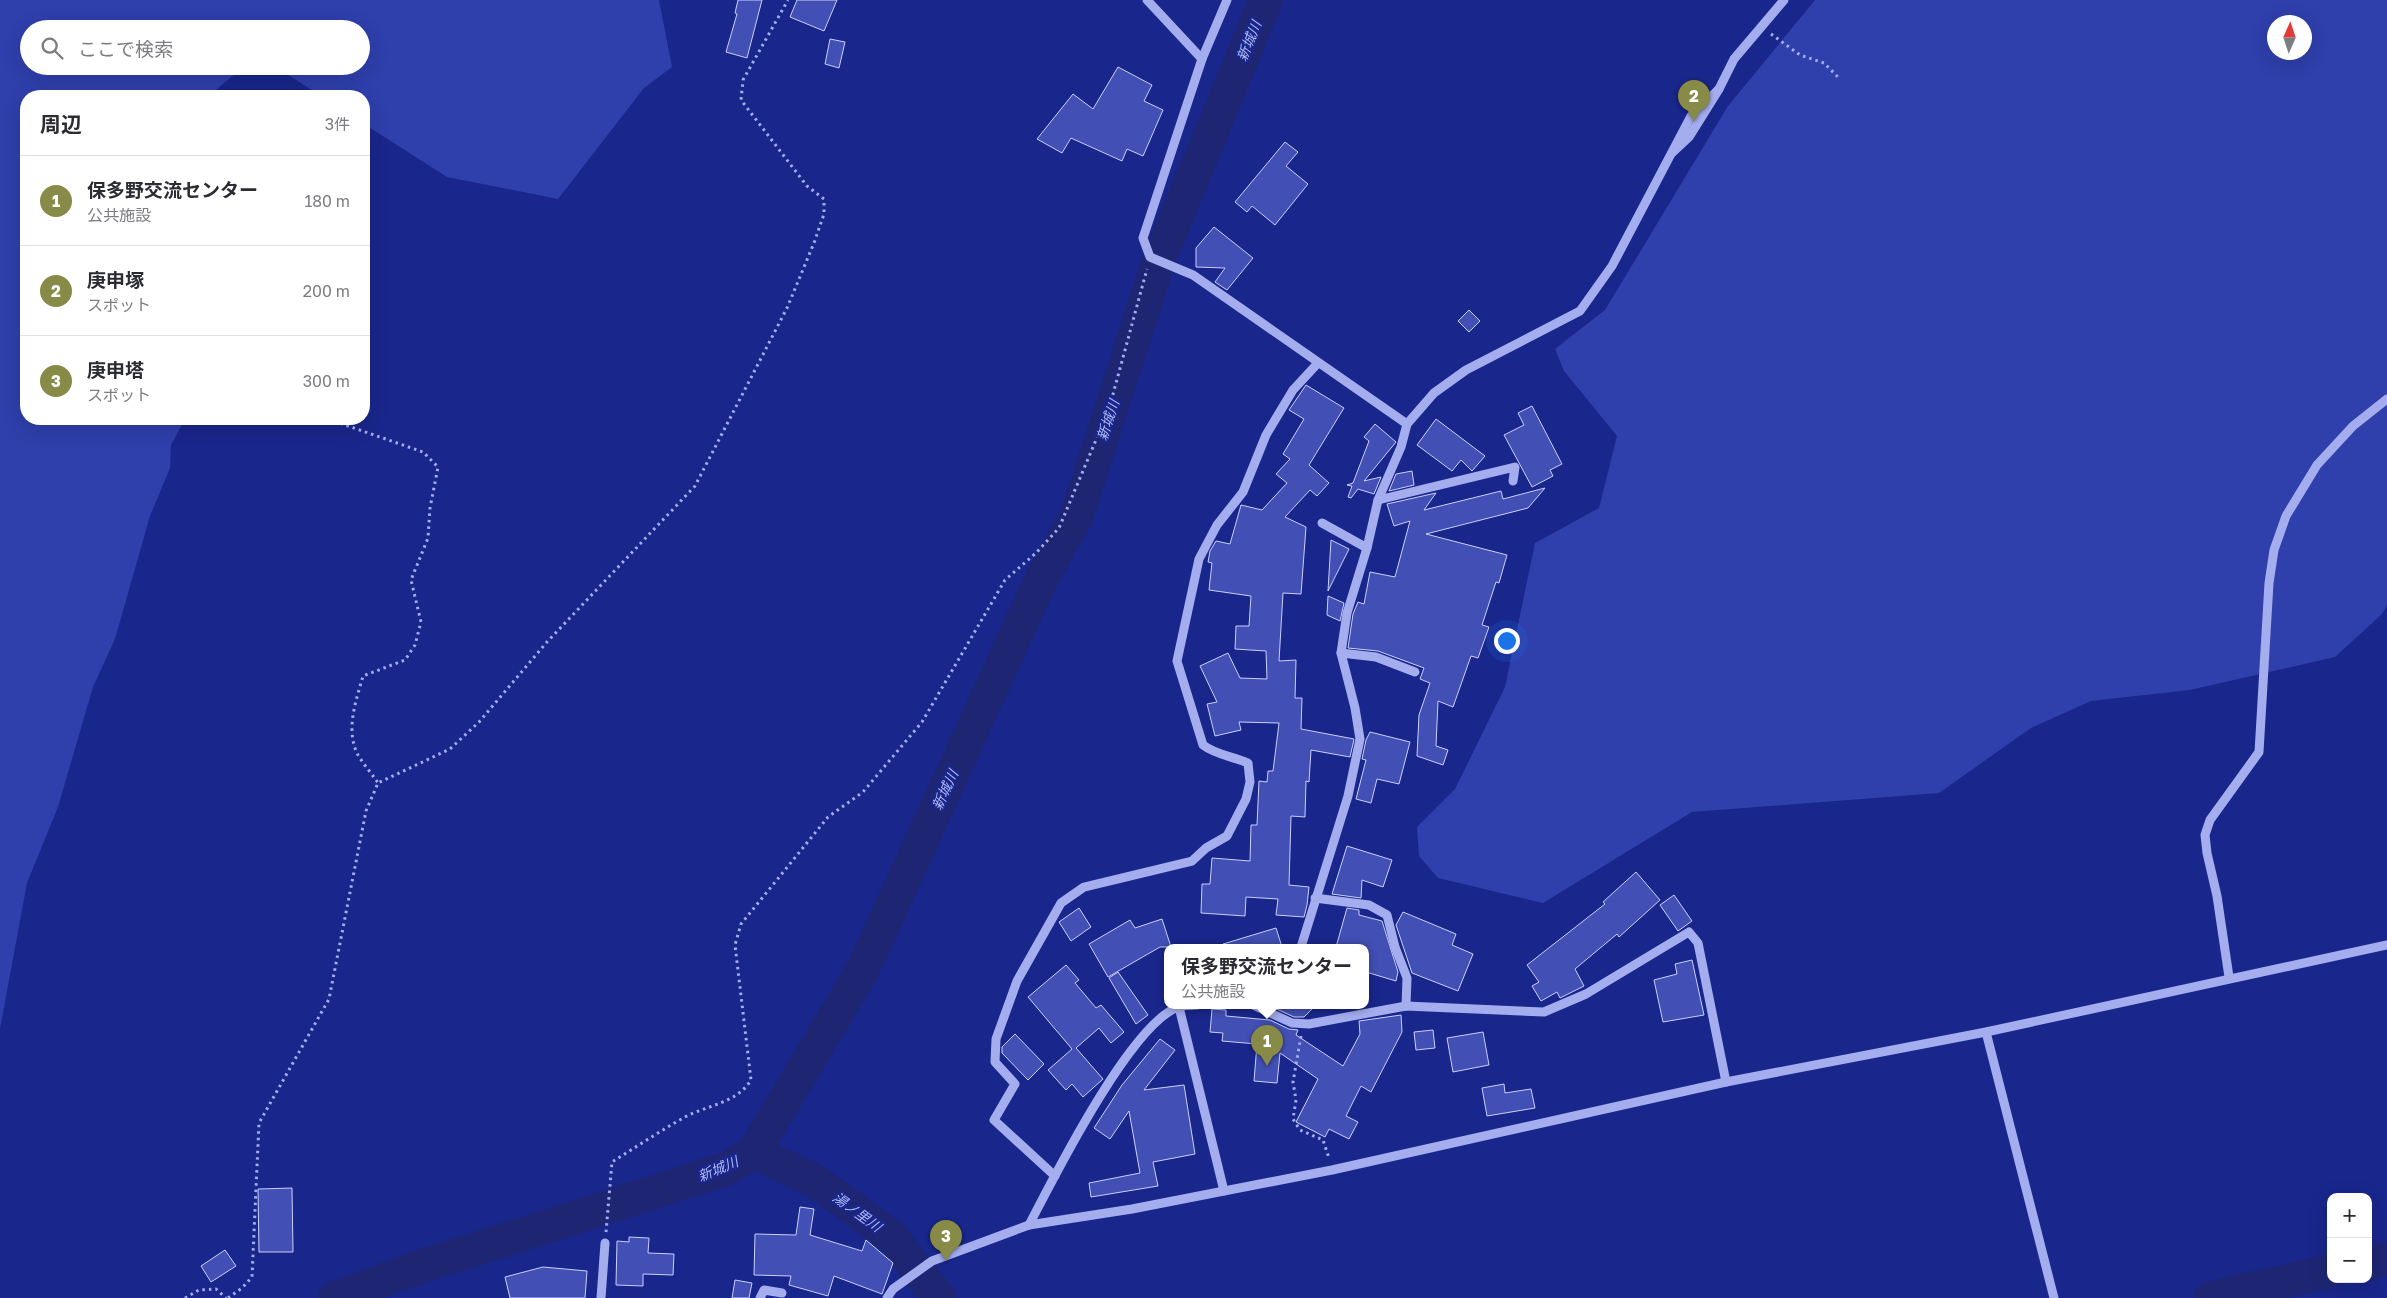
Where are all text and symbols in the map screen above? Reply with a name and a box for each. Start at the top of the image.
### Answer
north arrow [2267,15,2312,60]
water label: 新城川 [1233,16,1265,63]
search box [20,20,370,75]
icon: search [38,34,66,62]
text: ここで検索 [78,37,173,60]
pin: 2 [1678,80,1710,121]
text: 周辺 [40,111,82,137]
text: 3件 [325,114,350,134]
text: 保多野交流センター [87,178,258,201]
text: 1 [52,191,60,211]
text: 180 m [304,191,350,211]
text: 公共施設 [87,205,151,225]
text: 庚申塚 [87,268,144,291]
text: 2 [51,281,61,301]
text: 200 m [303,281,350,301]
text: スポット [87,295,151,315]
text: 庚申塔 [87,358,144,381]
text: 3 [51,371,61,391]
text: 300 m [303,371,350,391]
text: スポット [87,385,151,405]
water label: 新城川 [1093,395,1123,442]
your location [1494,628,1520,654]
water label: 新城川 [928,765,962,812]
popup [1164,944,1369,1009]
text: 保多野交流センター [1181,954,1352,977]
text: 公共施設 [1181,981,1245,1001]
pin: 1 [1251,1025,1283,1066]
water label: 新城川 [695,1152,742,1185]
water label: 湯ノ里川 [830,1188,887,1236]
map controls [2327,1193,2372,1283]
button: + [2327,1193,2372,1238]
pin: 3 [930,1220,962,1261]
button: − [2327,1238,2372,1283]

